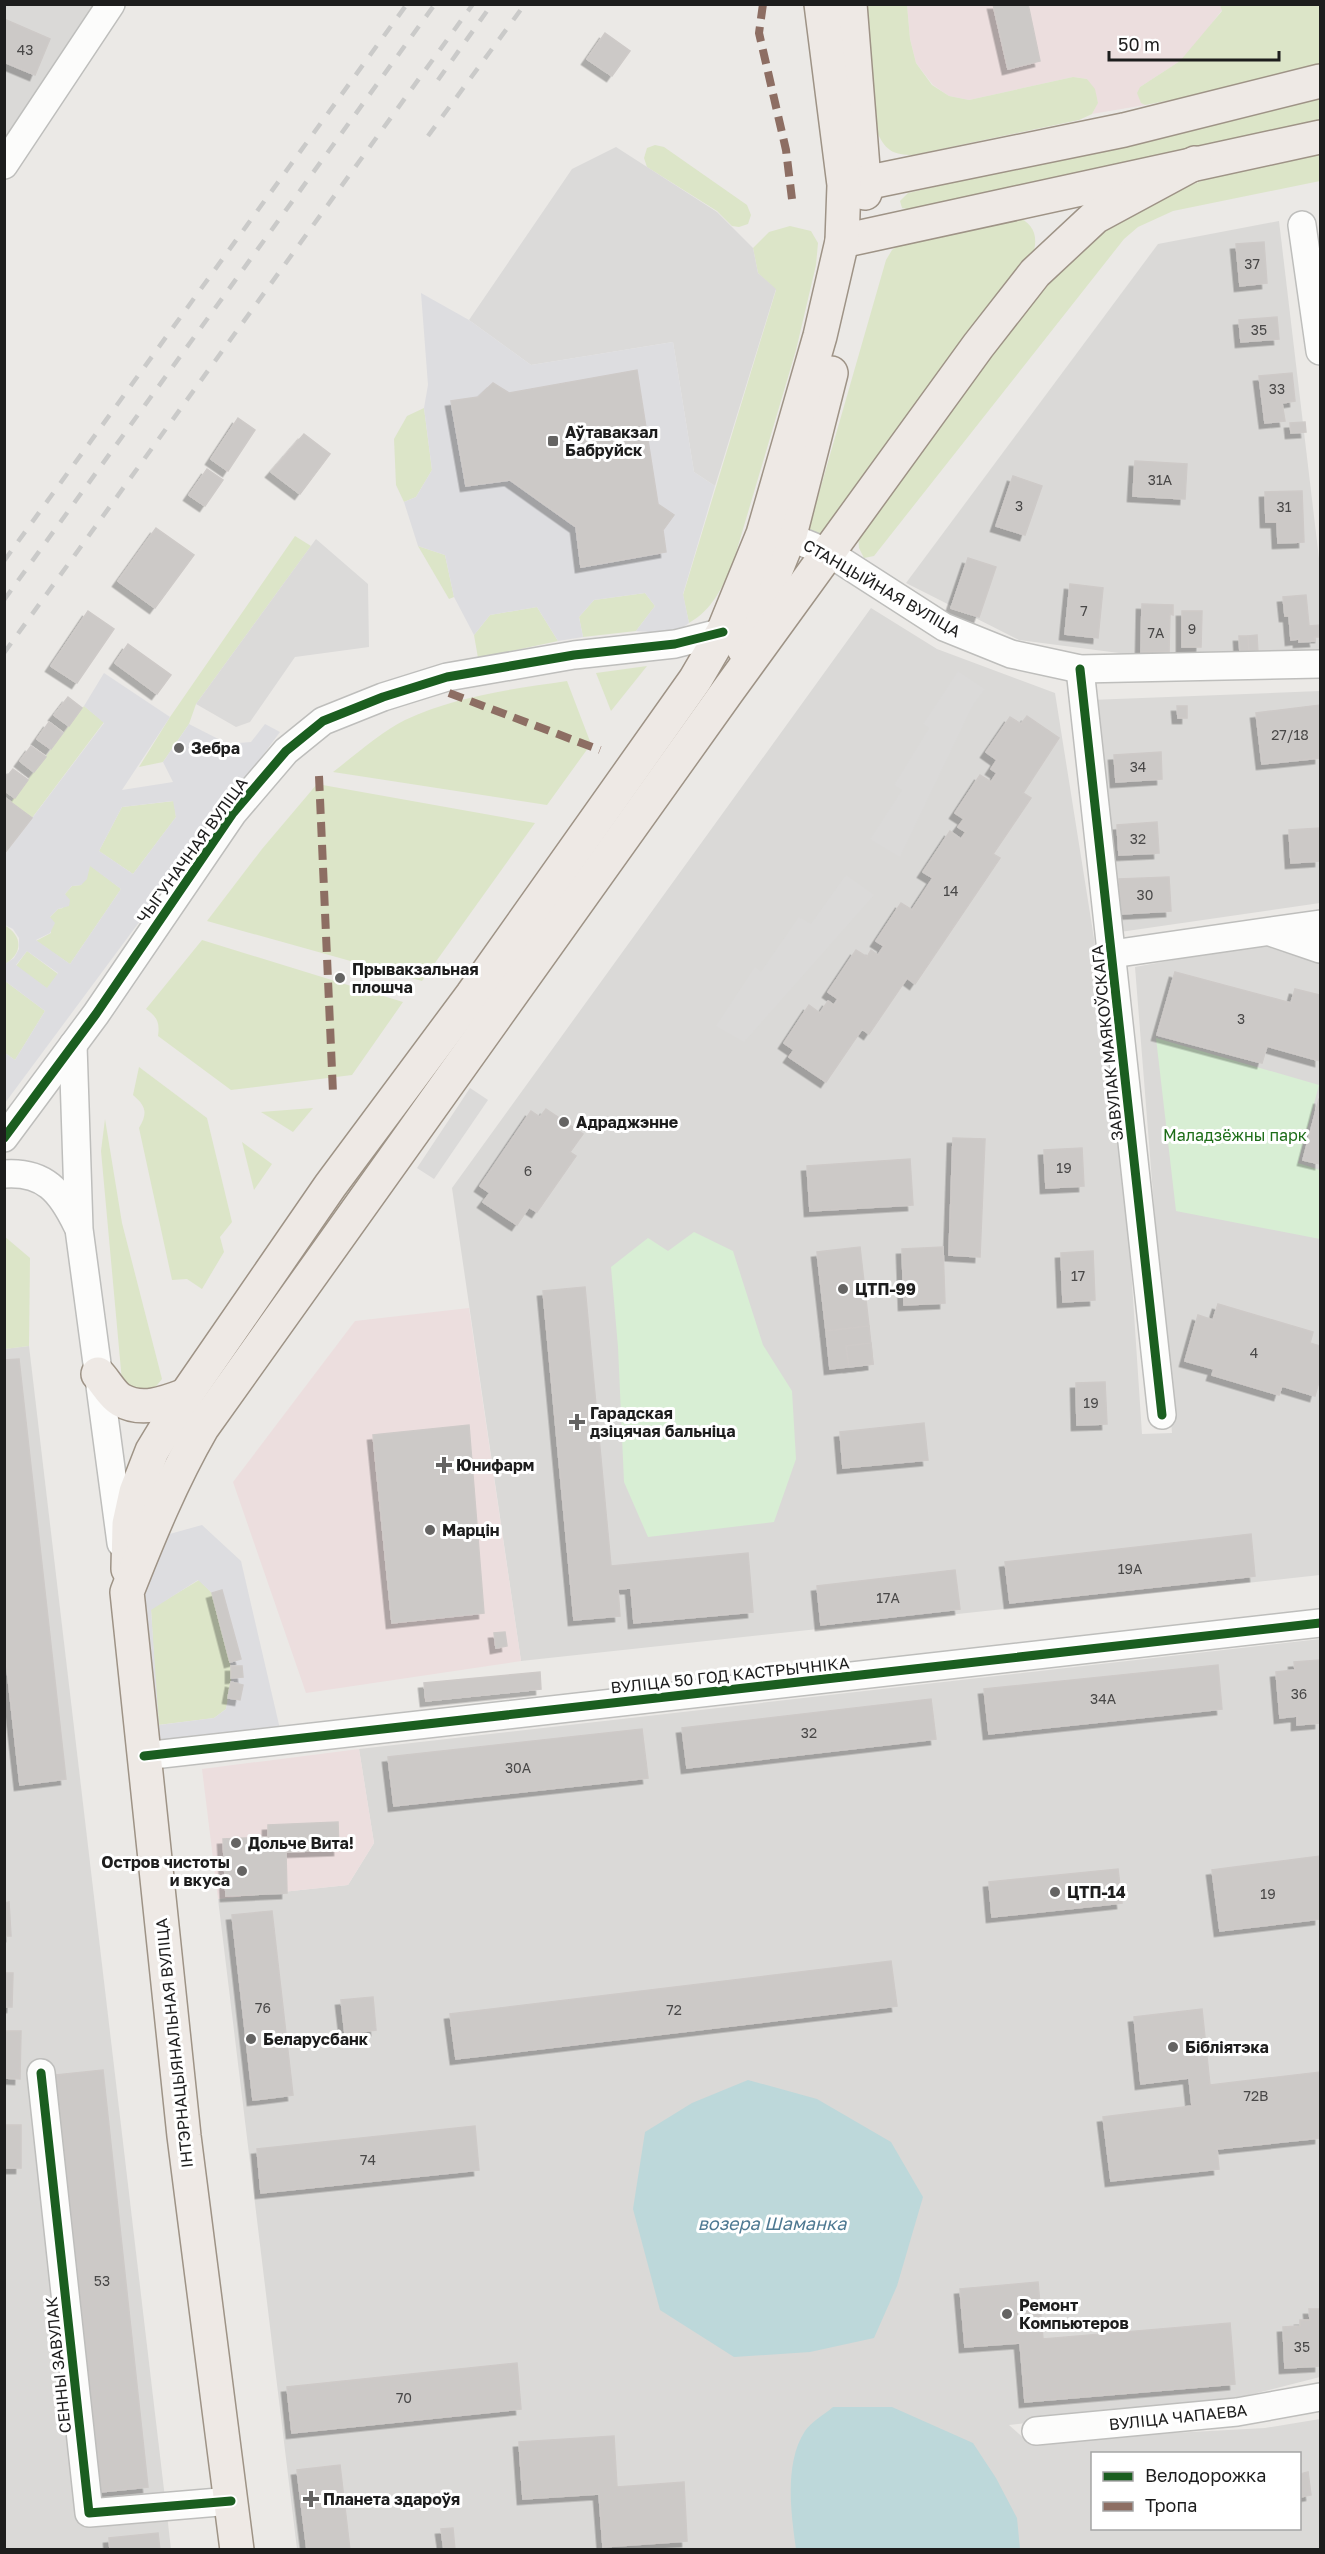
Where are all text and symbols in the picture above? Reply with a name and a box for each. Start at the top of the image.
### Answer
scale bar [1109,24,1278,62]
text: 50 m [1118,33,1160,55]
house number: 43 [17,41,33,58]
house number: 37 [1244,255,1260,272]
house number: 35 [1251,321,1267,338]
house number: 33 [1269,380,1285,397]
place label: Аўтавакзал Бабруйск [565,422,658,460]
marker: Аўтавакзал Бабруйск [546,434,560,448]
house number: 31А [1148,471,1173,488]
house number: 3 [1015,497,1023,514]
house number: 31 [1277,498,1292,515]
street label: СТАНЦЫЙНАЯ ВУЛІЦА [800,535,964,641]
house number: 7 [1080,602,1088,619]
house number: 9 [1188,620,1196,637]
house number: 7А [1148,624,1165,641]
house number: 27/18 [1271,726,1309,743]
place label: Зебра [191,738,240,758]
marker: Зебра [172,741,186,755]
house number: 34 [1130,758,1146,775]
street label: ЧЫГУНАЧНАЯ ВУЛІЦА [132,773,252,927]
house number: 32 [1130,830,1146,847]
house number: 14 [943,882,959,899]
house number: 30 [1137,886,1153,903]
street label: ЗАВУЛАК МАЯКОЎСКАГА [1087,944,1127,1142]
place label: Прывакзальная плошча [352,959,479,997]
marker: Прывакзальная плошча [333,971,347,985]
house number: 3 [1237,1010,1245,1027]
place label: Адраджэнне [576,1112,678,1132]
marker: Адраджэнне [557,1115,571,1129]
park label: Маладзёжны парк [1163,1125,1307,1145]
house number: 19 [1056,1159,1072,1176]
house number: 6 [524,1162,532,1179]
house number: 17 [1071,1267,1085,1284]
place label: ЦТП-99 [855,1279,916,1299]
marker: ЦТП-99 [836,1282,850,1296]
house number: 4 [1250,1344,1258,1361]
house number: 19 [1083,1394,1099,1411]
place label: Гарадская дзіцячая бальніца [590,1403,736,1441]
marker: Гарадская дзіцячая бальніца [568,1413,586,1431]
place label: Юнифарм [456,1455,534,1475]
marker: Юнифарм [437,1458,451,1472]
place label: Марцін [442,1520,500,1540]
marker: Марцін [423,1523,437,1537]
house number: 19А [1118,1560,1143,1577]
house number: 17А [876,1589,900,1606]
street label: ВУЛІЦА 50 ГОД КАСТРЫЧНІКА [610,1652,851,1697]
house number: 36 [1291,1685,1307,1702]
house number: 34А [1090,1690,1117,1707]
house number: 32 [801,1724,817,1741]
house number: 30А [505,1759,532,1776]
place label: Дольче Вита! [248,1833,354,1853]
marker: Дольче Вита! [229,1836,243,1850]
place label: Остров чистоты и вкуса [101,1852,230,1890]
marker: Остров чистоты и вкуса [235,1864,249,1878]
place label: ЦТП-14 [1067,1882,1126,1902]
marker: ЦТП-14 [1048,1885,1062,1899]
house number: 19 [1260,1885,1276,1902]
street label: ІНТЭРНАЦЫЯНАЛЬНАЯ ВУЛІЦА [151,1917,197,2169]
house number: 76 [255,1999,271,2016]
house number: 72 [666,2001,682,2018]
place label: Беларусбанк [263,2029,369,2049]
marker: Беларусбанк [244,2032,258,2046]
place label: Бібліятэка [1185,2037,1269,2057]
marker: Бібліятэка [1166,2040,1180,2054]
house number: 72В [1244,2087,1268,2104]
house number: 74 [360,2151,376,2168]
water label: возера Шаманка [698,2212,847,2234]
house number: 53 [94,2272,110,2289]
place label: Ремонт Компьютеров [1019,2295,1129,2333]
street label: СЕННЫ ЗАВУЛАК [41,2296,75,2434]
marker: Ремонт Компьютеров [1000,2307,1014,2321]
house number: 35 [1294,2338,1310,2355]
house number: 70 [396,2389,412,2406]
street label: ВУЛІЦА ЧАПАЕВА [1108,2400,1248,2434]
legend [1091,2452,1301,2530]
text: Велодорожка [1145,2464,1266,2486]
place label: Планета здароўя [323,2489,460,2509]
marker: Планета здароўя [304,2492,318,2506]
text: Тропа [1145,2494,1197,2516]

